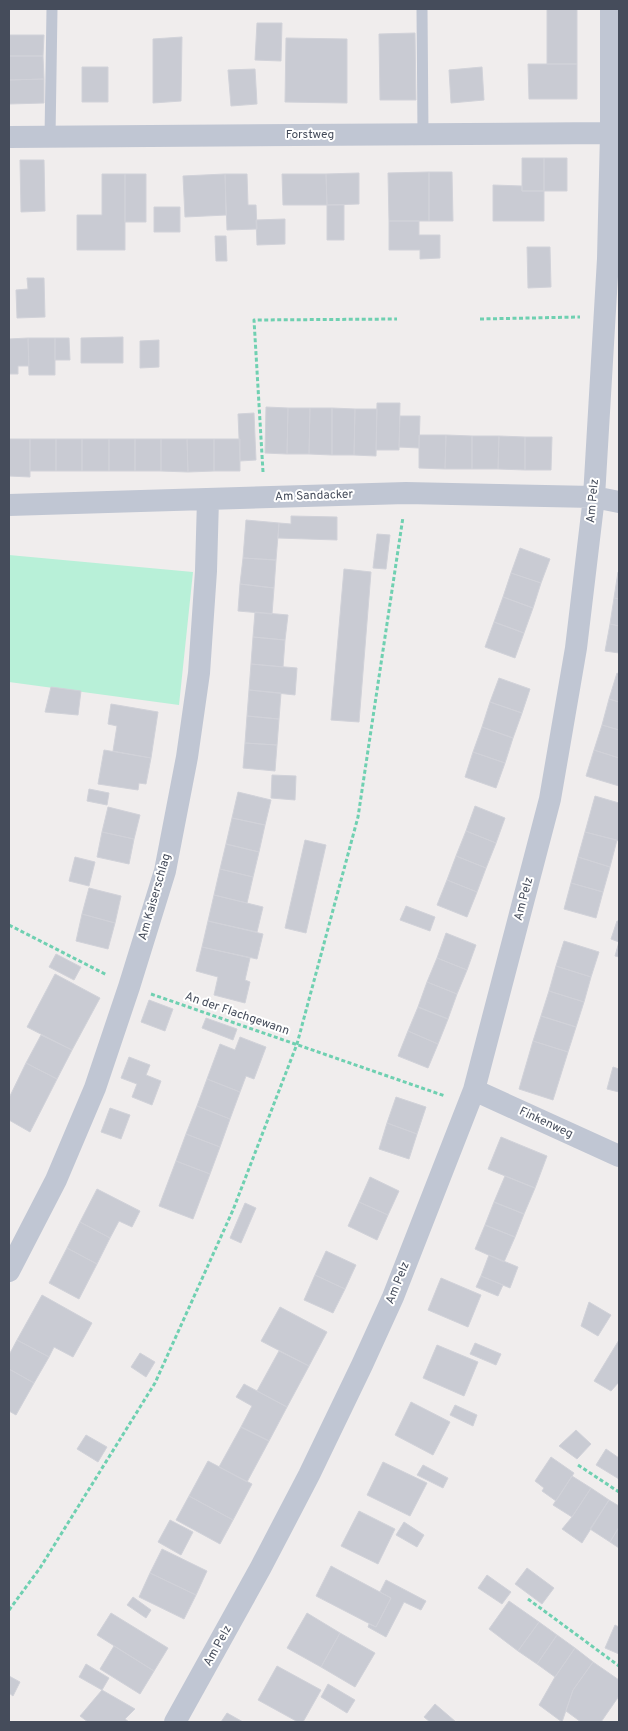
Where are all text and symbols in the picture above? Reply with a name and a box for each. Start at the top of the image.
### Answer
street label: Forstweg [286,127,334,143]
street label: Am Pelz [583,478,603,524]
street label: Am Sandacker [275,487,354,505]
street label: Am Kaiserschlag [135,852,175,942]
street label: Am Pelz [511,875,537,923]
street label: An der Flachgewann [183,989,291,1039]
street label: Finkenweg [516,1104,576,1142]
street label: Am Pelz [382,1259,414,1307]
street label: Am Pelz [200,1623,236,1669]

